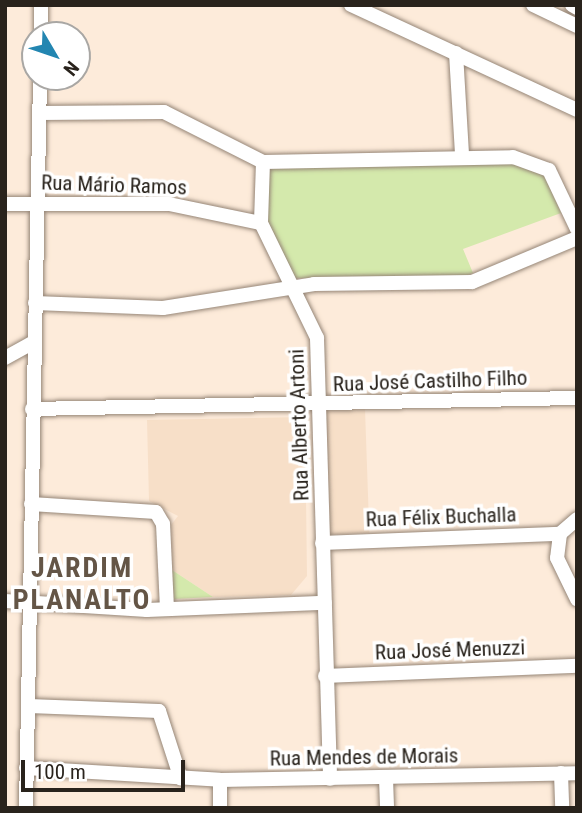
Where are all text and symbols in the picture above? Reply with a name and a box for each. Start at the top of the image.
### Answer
north arrow [21,21,91,91]
text: N [59,57,84,80]
street label: Rua Mário Ramos [41,170,187,200]
street label: Rua Alberto Artoni [284,349,314,501]
street label: Rua José Castilho Filho [332,365,528,397]
street label: Rua Félix Buchalla [365,502,517,532]
district label: JARDIM PLANALTO [14,551,150,617]
street label: Rua José Menuzzi [374,635,526,665]
street label: Rua Mendes de Morais [269,743,459,771]
scale bar [24,746,189,790]
text: 100 m [34,760,86,784]

